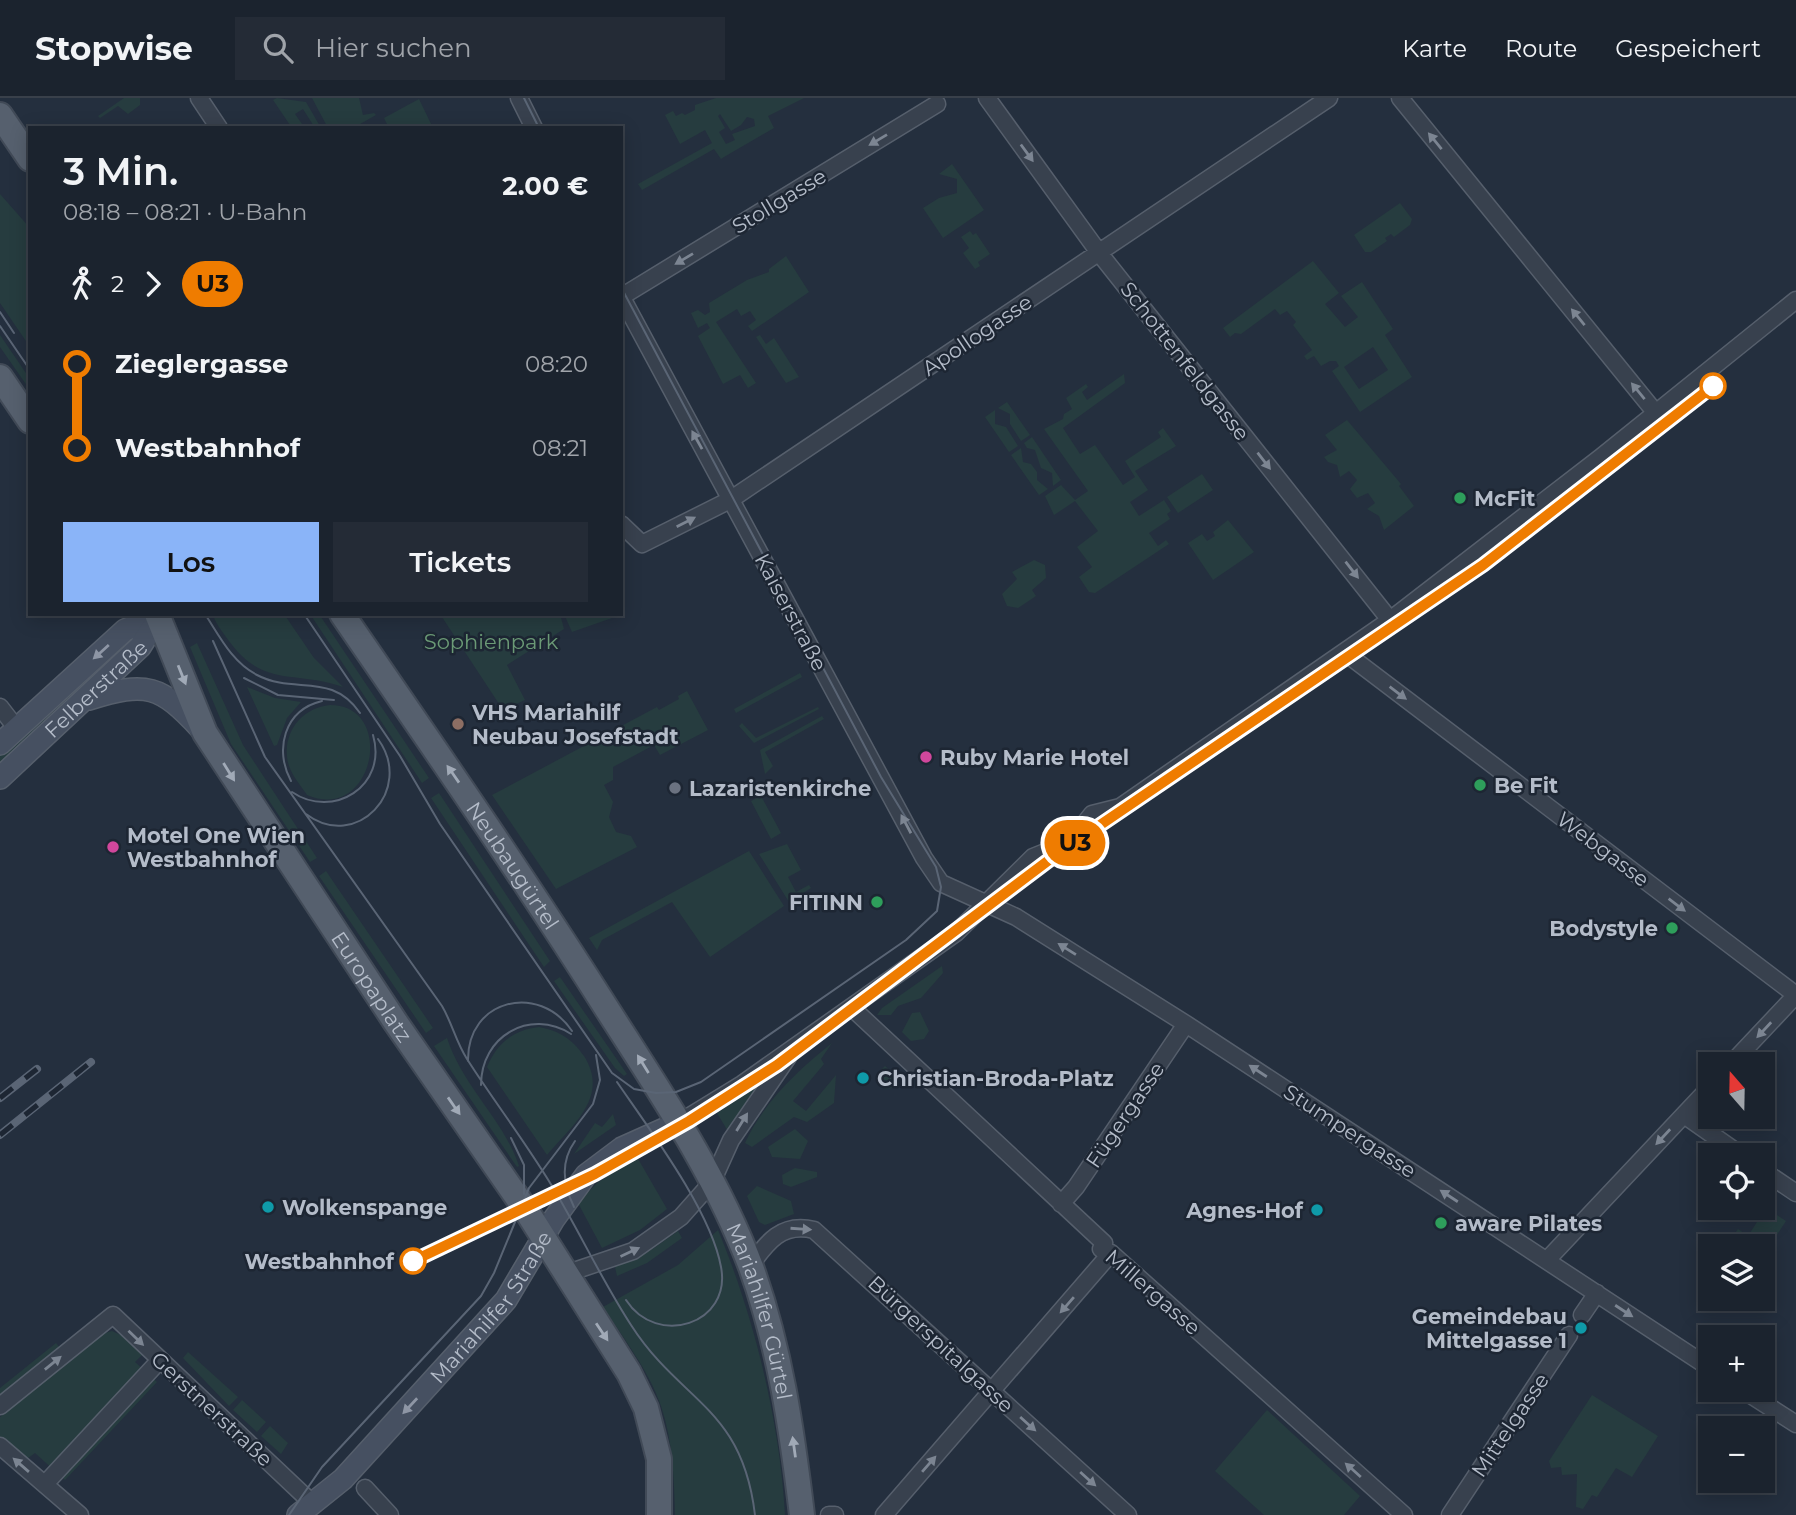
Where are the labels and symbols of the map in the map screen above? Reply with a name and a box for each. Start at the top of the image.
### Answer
one-way arrow [1427,132,1442,150]
one-way arrow [869,133,888,146]
one-way arrow [1020,144,1034,162]
street label: Stollgasse [727,163,831,239]
one-way arrow [675,252,694,265]
street label: Schottenfeldgasse [1115,277,1255,445]
street label: Apollogasse [917,289,1037,381]
one-way arrow [1571,309,1586,326]
unlabelled marker [1700,373,1726,399]
one-way arrow [1631,383,1646,400]
one-way arrow [691,430,703,449]
one-way arrow [1257,451,1272,469]
place label: McFit [1474,486,1535,511]
marker: McFit [1452,490,1468,506]
one-way arrow [676,516,696,527]
street label: Kaiserstraße [750,549,832,675]
one-way arrow [1344,561,1359,579]
park label: Sophienpark [424,629,559,654]
street label: Felberstraße [39,634,152,743]
one-way arrow [93,644,110,660]
one-way arrow [176,665,187,686]
one-way arrow [1389,686,1407,700]
place label: VHS Mariahilf Neubau Josefstadt [471,700,679,749]
marker: VHS Mariahilf Neubau Josefstadt [450,716,466,732]
place label: Ruby Marie Hotel [940,745,1129,770]
marker: Ruby Marie Hotel [918,749,934,765]
one-way arrow [223,762,236,782]
one-way arrow [446,765,460,783]
place label: Be Fit [1494,773,1558,798]
place label: Lazaristenkirche [689,776,871,801]
marker: Be Fit [1472,777,1488,793]
marker: Lazaristenkirche [667,780,683,796]
street label: Neubaugürtel [461,797,565,934]
street label: Webgasse [1552,806,1654,892]
one-way arrow [900,815,912,834]
line badge: U3 [1044,820,1106,866]
place label: Motel One Wien Westbahnhof [127,823,305,872]
marker: Motel One Wien Westbahnhof [105,839,121,855]
place label: FITINN [789,890,863,915]
marker: FITINN [869,894,885,910]
one-way arrow [1668,897,1686,911]
place label: Bodystyle [1549,916,1658,941]
marker: Bodystyle [1664,920,1680,936]
street label: Europaplatz [327,927,418,1047]
one-way arrow [1057,942,1076,955]
one-way arrow [1755,1021,1772,1038]
north arrow [1698,1052,1774,1129]
one-way arrow [636,1055,649,1074]
street label: Fügergasse [1080,1057,1170,1173]
one-way arrow [1249,1065,1268,1078]
place label: Christian-Broda-Platz [877,1066,1114,1091]
marker: Christian-Broda-Platz [855,1070,871,1086]
street label: Stumpergasse [1279,1079,1421,1183]
one-way arrow [447,1097,461,1115]
one-way arrow [736,1112,749,1131]
one-way arrow [1655,1128,1671,1146]
one-way arrow [1439,1190,1458,1203]
place label: Wolkenspange [282,1195,447,1220]
place label: Agnes-Hof [1185,1198,1304,1223]
marker: Wolkenspange [260,1199,276,1215]
marker: Agnes-Hof [1309,1202,1325,1218]
place label: aware Pilates [1455,1211,1602,1236]
marker: aware Pilates [1433,1215,1449,1231]
street label: Mariahilfer Gürtel [722,1219,798,1402]
one-way arrow [790,1223,812,1234]
street label: Mariahilfer Straße [424,1226,557,1388]
street label: Millergasse [1100,1244,1206,1340]
one-way arrow [619,1246,640,1257]
marker: Westbahnhof [400,1248,426,1274]
place label: Westbahnhof [244,1249,395,1274]
street label: Bürgerspitalgasse [863,1270,1019,1418]
one-way arrow [1059,1296,1075,1314]
place label: Gemeindebau Mittelgasse 1 [1412,1304,1567,1353]
one-way arrow [1614,1305,1634,1318]
marker: Gemeindebau Mittelgasse 1 [1573,1320,1589,1336]
one-way arrow [595,1323,609,1341]
one-way arrow [128,1329,145,1346]
street label: Gerstnerstraße [146,1346,278,1472]
one-way arrow [45,1356,62,1371]
street label: Mittelgasse [1466,1368,1554,1482]
one-way arrow [402,1397,418,1414]
one-way arrow [1019,1416,1037,1432]
one-way arrow [789,1436,800,1458]
one-way arrow [921,1455,937,1473]
one-way arrow [12,1457,30,1473]
one-way arrow [1345,1462,1362,1478]
one-way arrow [1079,1471,1097,1487]

